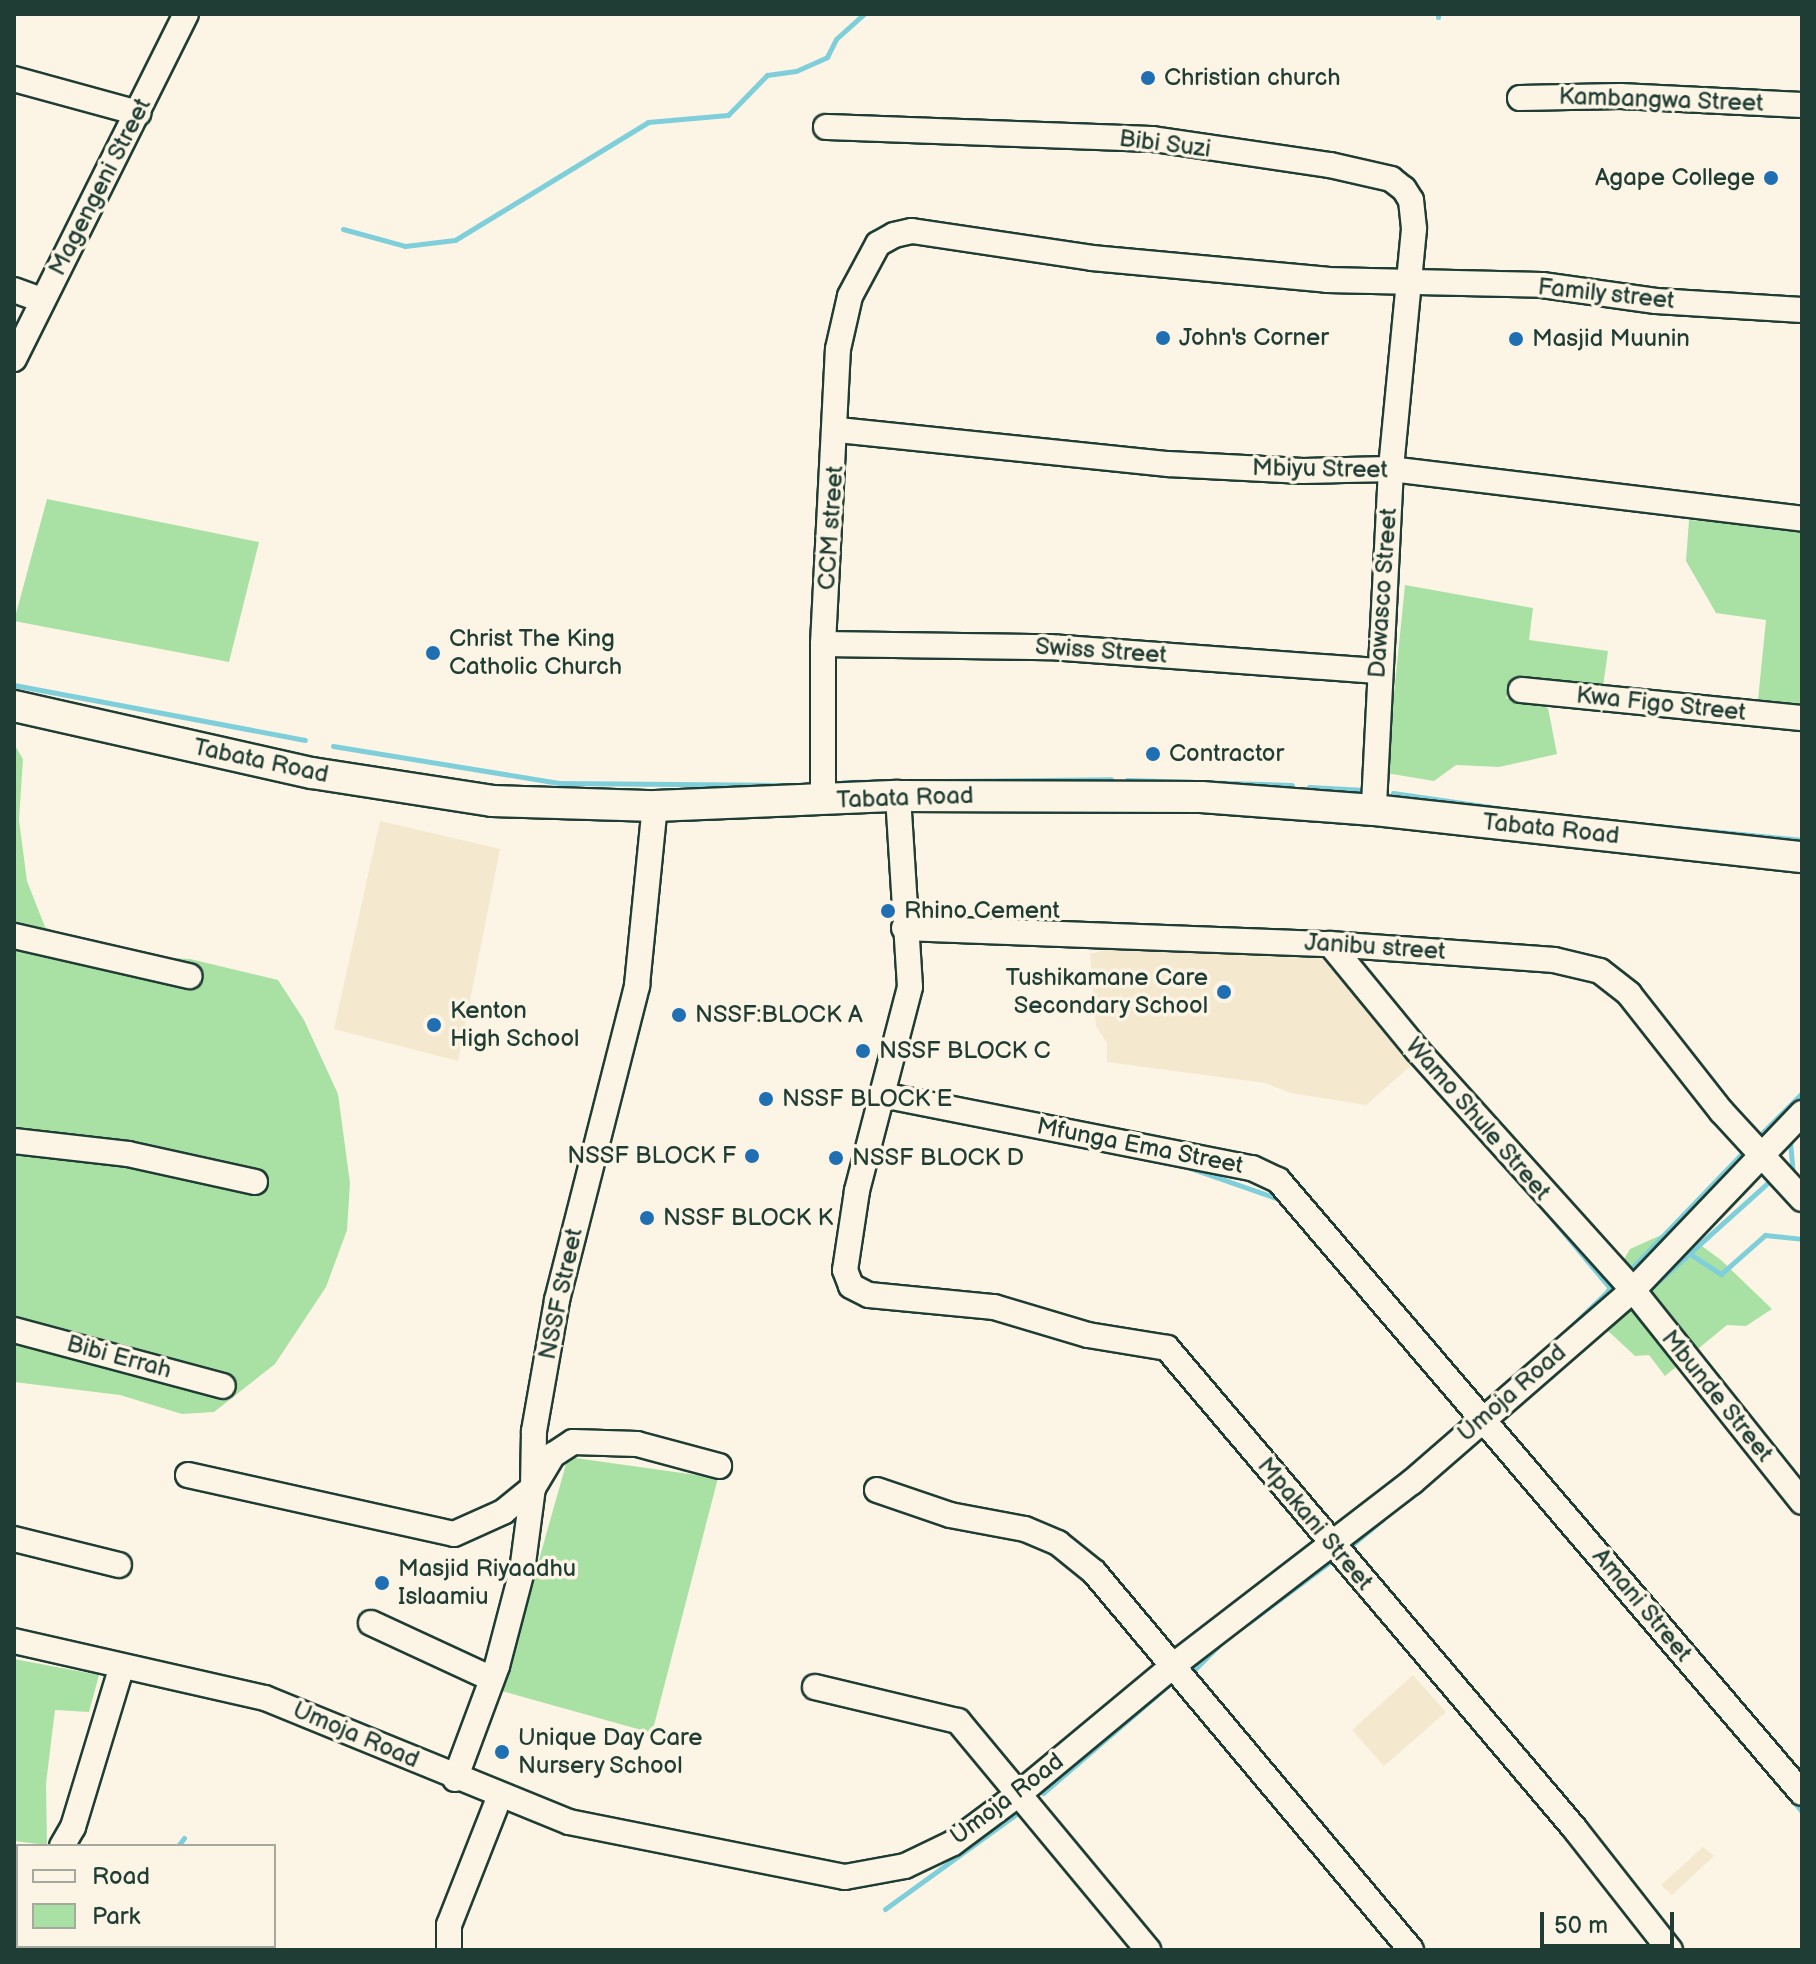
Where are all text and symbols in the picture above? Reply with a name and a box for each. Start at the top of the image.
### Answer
place label: Christian church [1164,64,1341,92]
marker: Christian church [1139,69,1157,87]
street label: Kambangwa Street [1558,82,1764,118]
street label: Magengeni Street [43,93,157,281]
street label: Bibi Suzi [1117,124,1213,164]
place label: Agape College [1595,164,1755,192]
marker: Agape College [1762,169,1780,187]
street label: Family street [1536,272,1676,316]
place label: John's Corner [1179,324,1329,352]
place label: Masjid Muunin [1532,325,1690,353]
marker: John's Corner [1154,329,1172,347]
marker: Masjid Muunin [1507,330,1525,348]
street label: Mbiyu Street [1252,453,1388,485]
street label: CCM street [812,465,850,591]
street label: Dawasco Street [1363,507,1403,679]
place label: Christ The King Catholic Church [449,625,622,681]
street label: Swiss Street [1034,632,1168,670]
marker: Christ The King Catholic Church [424,644,442,662]
street label: Kwa Figo Street [1574,681,1748,727]
street label: Tabata Road [191,733,331,789]
place label: Contractor [1169,740,1284,768]
marker: Contractor [1144,745,1162,763]
street label: Tabata Road [836,781,974,815]
street label: Tabata Road [1481,808,1621,850]
place label: Rhino Cement [904,897,1060,925]
marker: Rhino Cement [879,902,897,920]
street label: Janibu street [1304,928,1446,966]
place label: Tushikamane Care Secondary School [1006,964,1208,1020]
marker: Tushikamane Care Secondary School [1215,983,1233,1001]
place label: Kenton High School [450,997,580,1053]
place label: NSSF:BLOCK A [695,1001,863,1029]
marker: NSSF:BLOCK A [670,1006,688,1024]
marker: Kenton High School [425,1016,443,1034]
street label: Wamo Shule Street [1399,1031,1557,1207]
place label: NSSF BLOCK C [879,1037,1051,1065]
marker: NSSF BLOCK C [854,1042,872,1060]
place label: NSSF BLOCK E [782,1085,952,1113]
marker: NSSF BLOCK E [757,1090,775,1108]
street label: Mfunga Ema Street [1034,1112,1246,1180]
place label: NSSF BLOCK F [567,1142,736,1170]
place label: NSSF BLOCK D [852,1144,1024,1172]
marker: NSSF BLOCK F [743,1147,761,1165]
marker: NSSF BLOCK D [827,1149,845,1167]
place label: NSSF BLOCK K [663,1204,833,1232]
marker: NSSF BLOCK K [638,1209,656,1227]
street label: NSSF Street [533,1226,589,1362]
street label: Mbunde Street [1655,1324,1779,1468]
street label: Bibi Errah [64,1329,174,1385]
street label: Umoja Road [1452,1338,1572,1448]
street label: Mpakani Street [1251,1452,1379,1596]
street label: Amani Street [1586,1542,1698,1668]
place label: Masjid Riyaadhu Islaamiu [398,1555,576,1611]
marker: Masjid Riyaadhu Islaamiu [373,1574,391,1592]
street label: Umoja Road [289,1695,423,1775]
place label: Unique Day Care Nursery School [518,1724,704,1780]
marker: Unique Day Care Nursery School [493,1743,511,1761]
street label: Umoja Road [945,1747,1069,1851]
legend [16,1844,276,1948]
text: Road [92,1862,150,1891]
scale bar [1544,1896,1678,1946]
text: Park [92,1902,140,1931]
text: 50 m [1554,1911,1608,1940]

